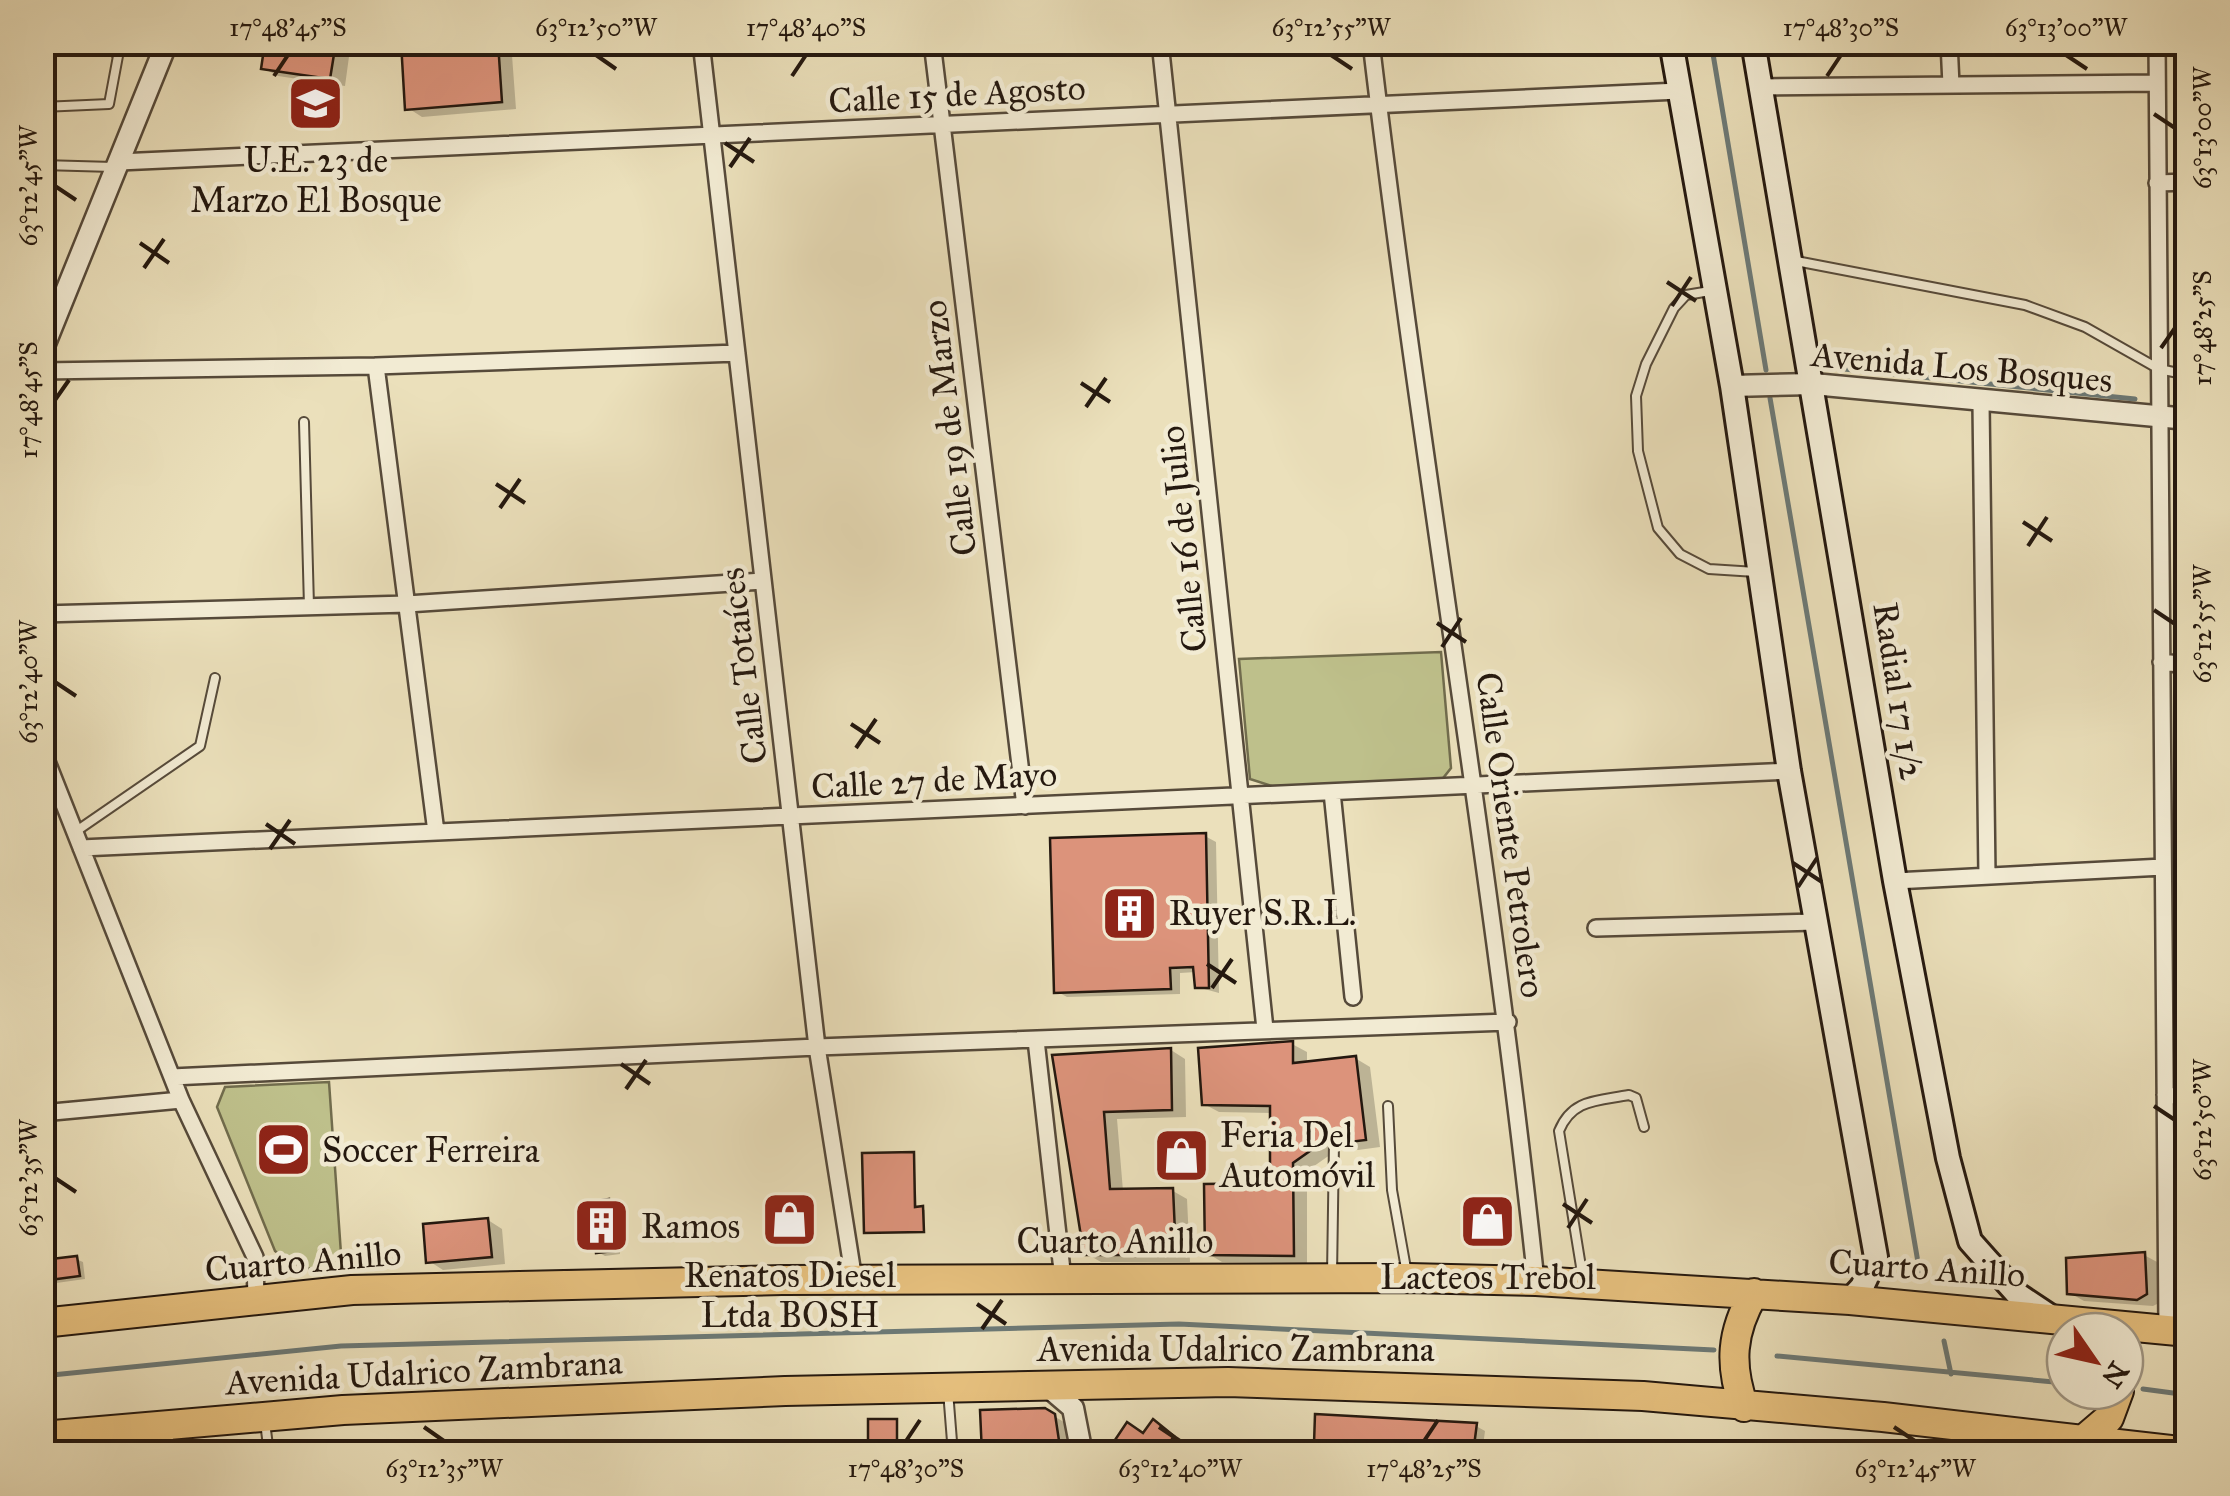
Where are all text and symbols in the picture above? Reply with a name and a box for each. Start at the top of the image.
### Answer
text: 17°48'45"S [229,12,347,43]
text: 63°12'50"W [535,12,658,43]
text: 17°48'40"S [746,12,866,43]
text: 63°12'55"W [1272,12,1392,43]
text: 17°48'30"S [1783,12,1899,43]
text: 63°13'00"W [2005,12,2128,43]
street label: Calle 15 de Agosto [827,66,1087,123]
text: 63°13'00"W [2187,66,2218,189]
school or university icon: U.E. 23 de Marzo El Bosque [286,74,346,134]
text: 63°12'45"W [13,124,44,247]
place label: U.E. 23 de Marzo El Bosque [190,139,442,222]
text: 17°48'25"S [2187,270,2218,386]
street label: Calle 19 de Marzo [912,298,987,558]
street label: Avenida Los Bosques [1808,333,2114,402]
text: 17°48'45"S [13,341,44,459]
street label: Calle 16 de Julio [1150,424,1217,654]
text: 63°12'55"W [2187,563,2218,683]
street label: Calle Totaíces [710,565,777,766]
street label: Radial 17 1/2 [1863,599,1934,784]
text: 63°12'40"W [13,619,44,744]
street label: Calle Oriente Petrolero [1466,670,1555,1001]
street label: Calle 27 de Mayo [810,753,1058,808]
building icon: Ruyer S.R.L. [1100,883,1160,943]
place label: Ruyer S.R.L. [1169,892,1356,935]
text: 63°12'50"W [2187,1058,2218,1181]
place label: Feria Del Automóvil [1218,1114,1375,1197]
text: 63°12'35"W [13,1118,44,1237]
sports icon: Soccer Ferreira [253,1120,313,1180]
shop icon: Feria Del Automóvil [1151,1125,1211,1185]
place label: Soccer Ferreira [322,1129,540,1172]
shop icon: Renatos Diesel Ltda BOSH [760,1189,820,1249]
shop icon: Lacteos Trebol [1458,1191,1518,1251]
building icon: Ramos [572,1196,632,1256]
place label: Ramos [641,1205,740,1248]
street label: Cuarto Anillo [1016,1220,1214,1263]
street label: Cuarto Anillo [203,1231,403,1292]
street label: Cuarto Anillo [1827,1240,2027,1297]
place label: Renatos Diesel Ltda BOSH [684,1254,896,1337]
place label: Lacteos Trebol [1380,1256,1596,1299]
north arrow [2045,1311,2145,1411]
street label: Avenida Udalrico Zambrana [1035,1328,1435,1371]
street label: Avenida Udalrico Zambrana [223,1341,624,1404]
text: N [2094,1355,2136,1395]
text: 63°12'35"W [385,1453,504,1484]
text: 17°48'30"S [848,1453,964,1484]
text: 63°12'40"W [1118,1453,1243,1484]
text: 17°48'25"S [1366,1453,1482,1484]
text: 63°12'45"W [1854,1453,1977,1484]

